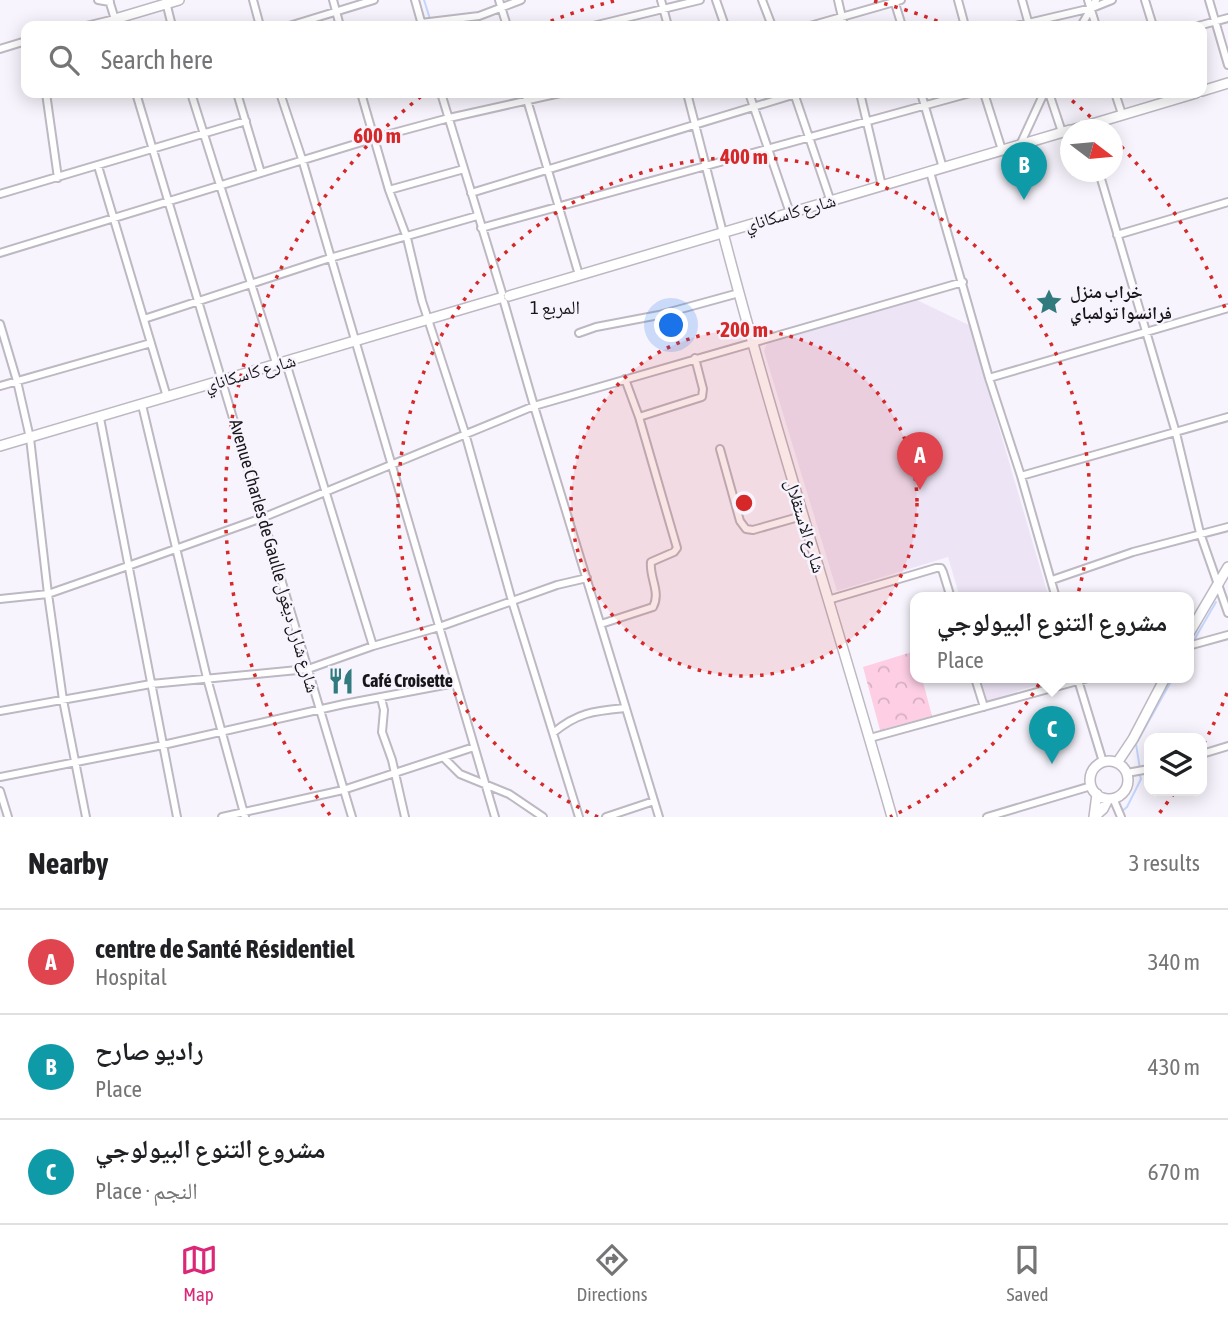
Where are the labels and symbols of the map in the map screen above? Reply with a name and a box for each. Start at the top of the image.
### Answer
north arrow [1060,119,1123,182]
text: 600 m [353,123,401,147]
pin: B [1001,142,1047,200]
text: 400 m [719,144,768,168]
street label: شارع كاسكاناي [742,189,839,240]
place label: خراب منزل فرانسوا تولمباي [1070,281,1172,327]
place icon: خراب منزل فرانسوا تولمباي [1034,287,1064,317]
district label: المربع 1 [530,296,580,320]
your location [654,308,688,342]
text: 200 m [720,317,768,341]
street label: شارع كاسكاناي [202,349,299,400]
street label: Avenue Charles de Gaulle شارع شارل ديغول [224,417,324,695]
pin: A [897,432,943,490]
street label: شارع الاستقلال [780,476,830,576]
centre of rings [732,491,756,515]
restaurant icon: Café Croisette [326,666,356,696]
place label: Café Croisette [362,670,453,691]
pin: C [1029,706,1075,764]

